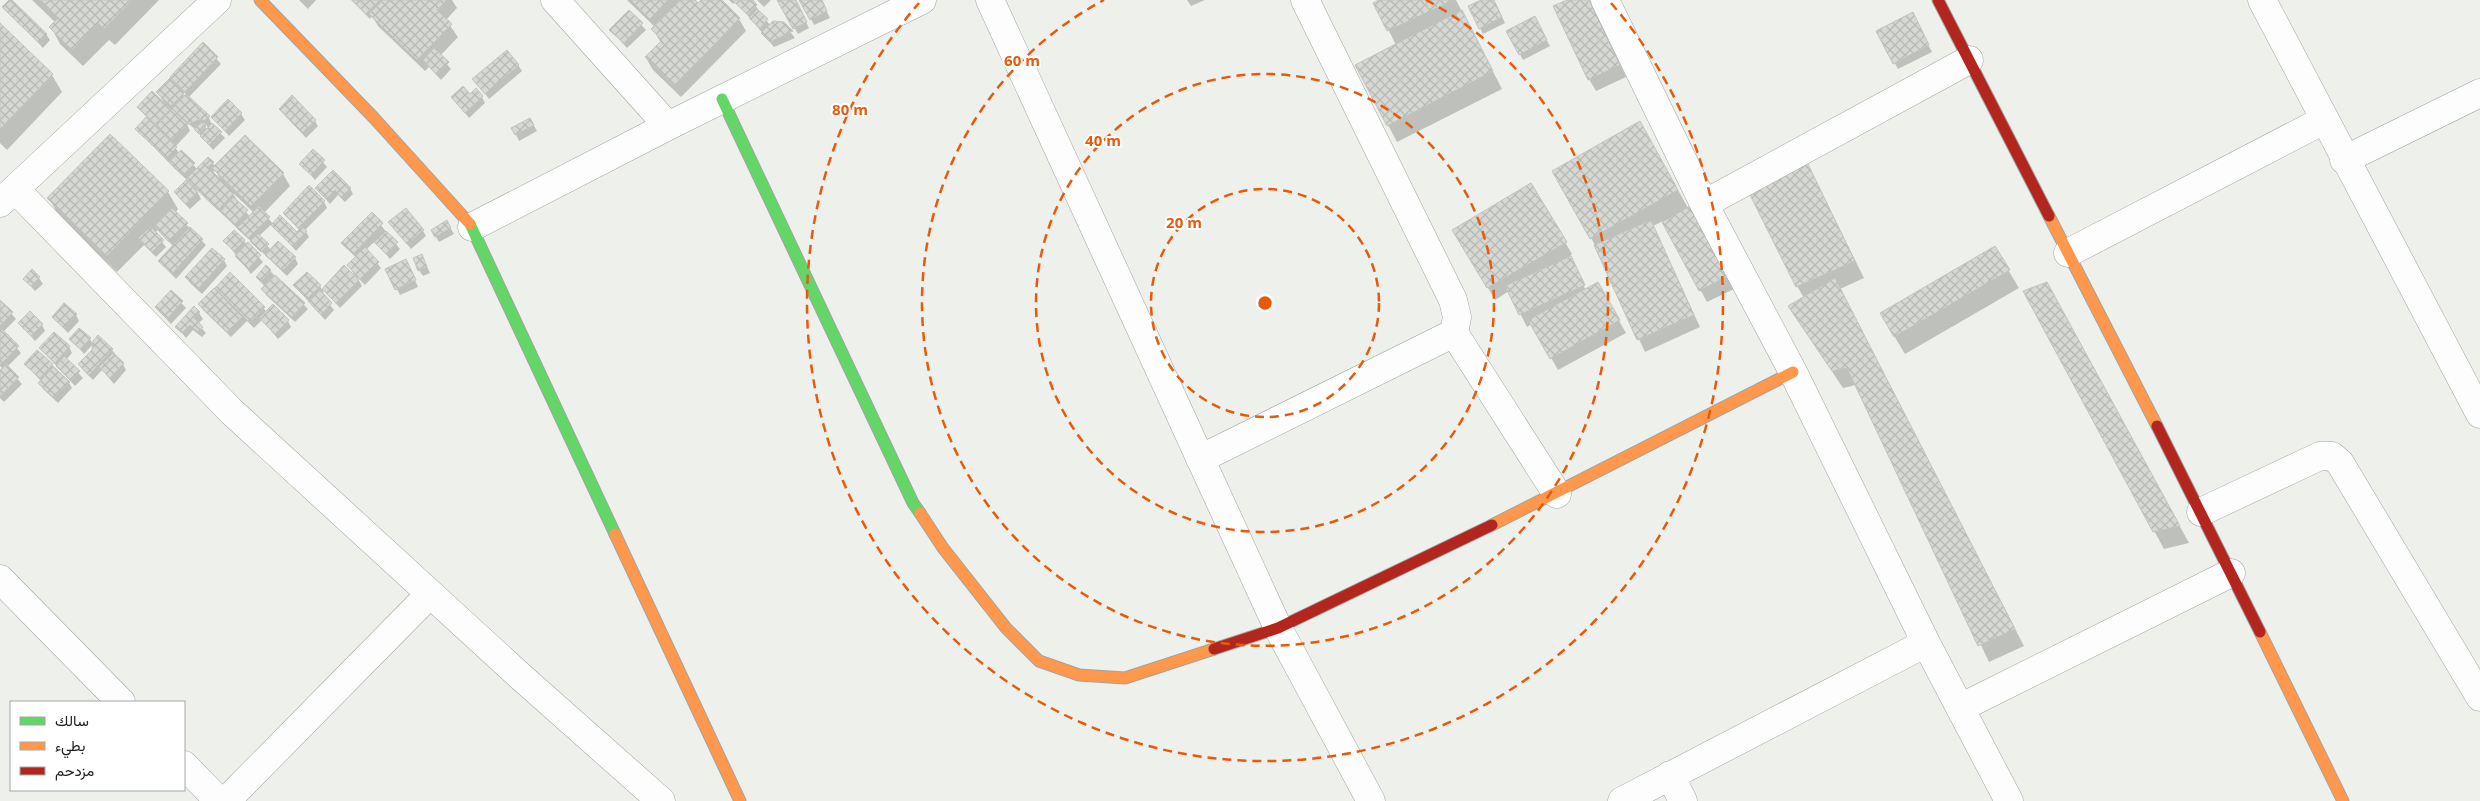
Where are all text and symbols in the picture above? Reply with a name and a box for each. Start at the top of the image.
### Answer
text: 60 m [1004,50,1040,70]
text: 80 m [832,99,868,119]
text: 40 m [1085,130,1121,150]
text: 20 m [1166,212,1202,232]
centre of rings [1256,294,1274,312]
legend [10,701,185,791]
text: سالك [55,710,89,730]
text: بطيء [55,735,85,759]
text: مزدحم [55,760,94,781]

